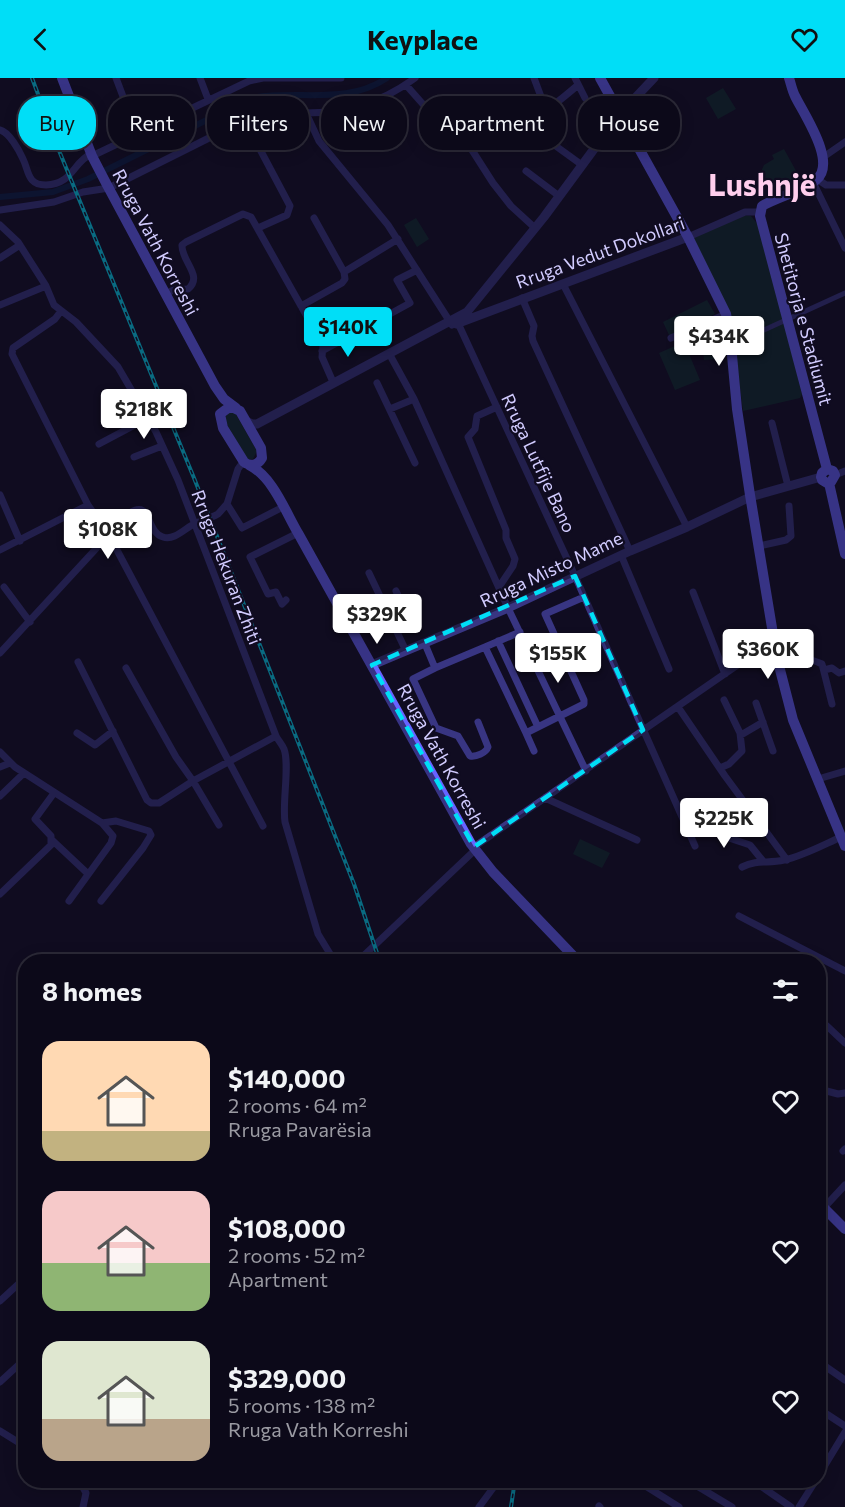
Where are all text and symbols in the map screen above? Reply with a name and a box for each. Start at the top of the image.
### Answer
icon: back [24,23,57,56]
text: Keyplace [367,23,478,56]
icon: heart [788,23,821,56]
chip: Buy [18,96,96,150]
chip: Rent [108,96,195,150]
chip: Filters [207,96,309,150]
chip: New [321,96,407,150]
chip: Apartment [419,96,566,150]
chip: House [578,96,680,150]
street label: Rruga Vath Korreshi [108,165,204,319]
district label: Lushnjë [708,165,816,202]
street label: Rruga Vedut Dokollari [513,211,687,293]
street label: Shetitorja e Stadiumit [770,230,838,408]
pin: $140K [306,307,390,358]
text: $140K [318,314,378,338]
pin: $434K [677,316,761,367]
text: $434K [688,323,750,347]
pin: $218K [102,389,186,440]
street label: Rruga Lutfije Bano [497,390,581,536]
text: $218K [115,396,173,420]
street label: Rruga Hekuran Zhiti [187,487,267,647]
pin: $108K [66,509,150,560]
text: $108K [78,516,138,540]
street label: Rruga Misto Mame [476,526,626,612]
pin: $329K [335,594,419,645]
text: $329K [347,601,407,625]
pin: $360K [726,629,810,680]
pin: $155K [516,633,600,684]
text: $360K [737,636,799,660]
text: $155K [529,640,587,664]
street label: Rruga Vath Korreshi [393,680,491,832]
pin: $225K [682,798,766,849]
text: $225K [694,805,754,829]
icon: filters [769,974,802,1007]
text: 8 homes [42,975,142,1006]
text: $140,000 [228,1062,346,1093]
icon: home [90,1065,162,1137]
icon: heart [769,1085,802,1118]
text: 2 rooms · 64 m² [228,1093,367,1117]
text: Rruga Pavarësia [228,1117,372,1141]
text: $108,000 [228,1212,346,1243]
icon: home [90,1215,162,1287]
icon: heart [769,1235,802,1268]
text: 2 rooms · 52 m² [228,1243,365,1267]
text: Apartment [228,1267,328,1291]
text: $329,000 [228,1362,346,1393]
icon: home [90,1365,162,1437]
icon: heart [769,1385,802,1418]
text: 5 rooms · 138 m² [228,1393,375,1417]
text: Rruga Vath Korreshi [228,1417,409,1441]

